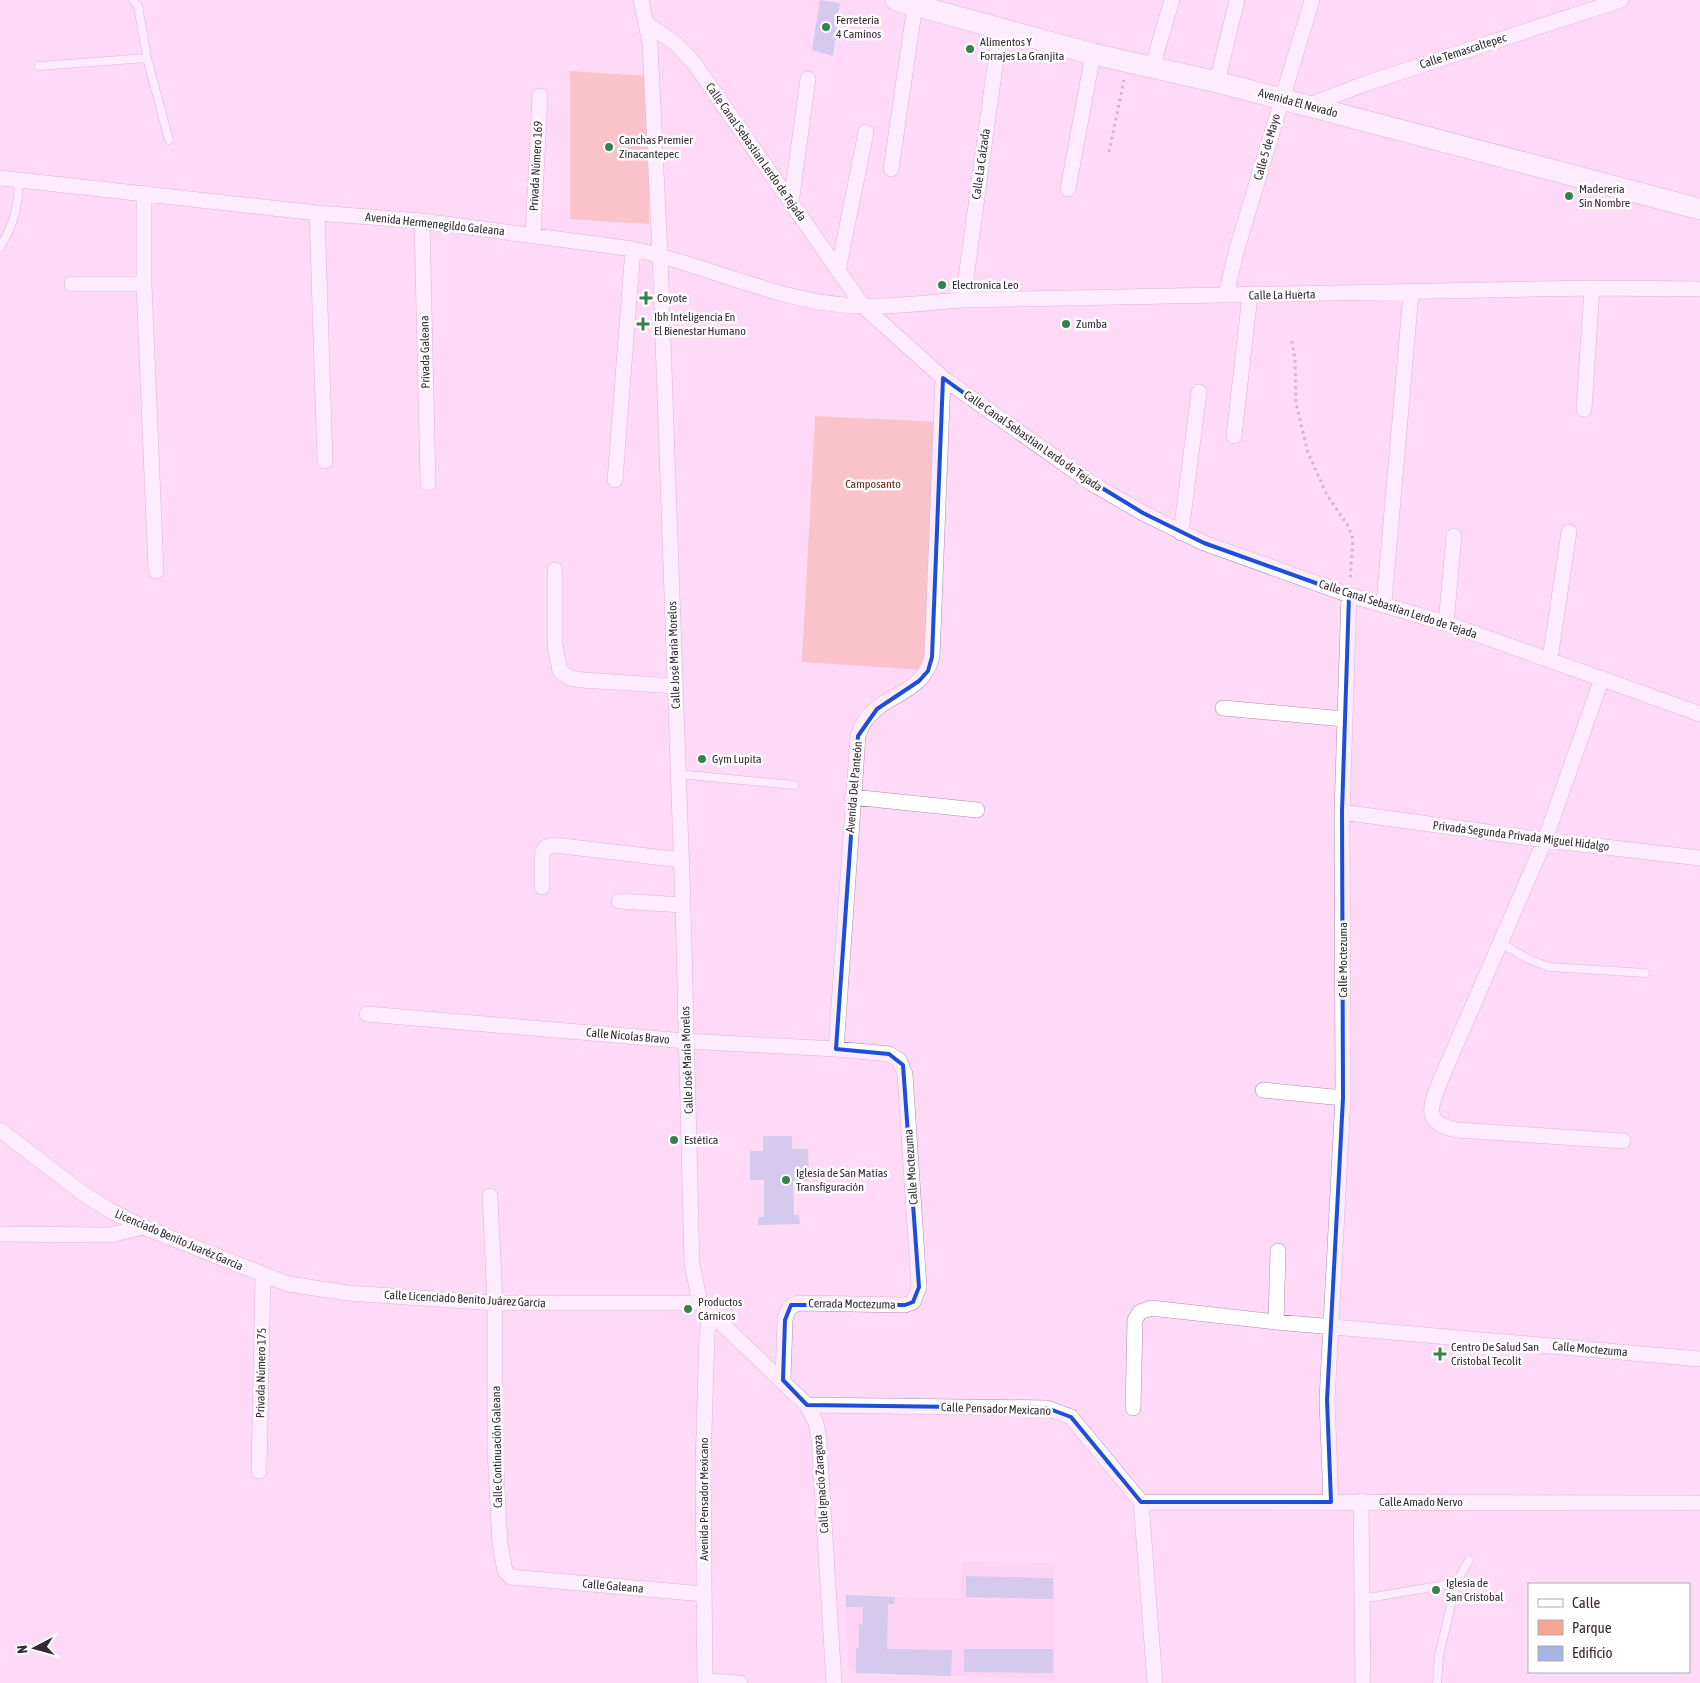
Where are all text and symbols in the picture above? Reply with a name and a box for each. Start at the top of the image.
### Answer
place label: Ferreteria 4 Caminos [836,13,881,41]
marker: Ferreteria 4 Caminos [820,21,832,33]
street label: Calle Temascaltepec [1418,30,1509,72]
place label: Alimentos Y Forrajes La Granjita [980,35,1064,63]
marker: Alimentos Y Forrajes La Granjita [964,43,976,55]
street label: Calle Canal Sebastian Lerdo de Tejada [703,80,809,224]
street label: Avenida El Nevado [1257,86,1340,120]
street label: Calle 5 de Mayo [1251,112,1283,182]
street label: Privada Número 169 [527,120,545,211]
street label: Calle La Calzada [969,128,993,200]
place label: Canchas Premier Zinacantepec [619,133,693,161]
marker: Canchas Premier Zinacantepec [603,141,615,153]
place label: Madereria Sin Nombre [1579,182,1630,210]
marker: Madereria Sin Nombre [1563,190,1575,202]
street label: Avenida Hermenegildo Galeana [364,210,506,238]
place label: Electronica Leo [952,278,1019,292]
marker: Electronica Leo [936,279,948,291]
street label: Calle La Huerta [1248,287,1316,303]
marker: Coyote [639,291,653,305]
place label: Coyote [657,291,687,305]
place label: Ibh Inteligencia En El Bienestar Humano [654,310,746,338]
street label: Privada Galeana [417,315,433,389]
marker: Ibh Inteligencia En El Bienestar Humano [636,317,650,331]
place label: Zumba [1076,317,1107,331]
marker: Zumba [1060,318,1072,330]
street label: Calle Canal Sebastian Lerdo de Tejada [961,388,1105,494]
park label: Camposanto [845,477,901,491]
street label: Calle Canal Sebastian Lerdo de Tejada [1317,577,1479,641]
street label: Calle José María Morelos [665,601,683,709]
street label: Avenida Del Panteón [843,741,865,833]
place label: Gym Lupita [712,752,762,766]
marker: Gym Lupita [696,753,708,765]
street label: Privada Segunda Privada Miguel Hidalgo [1432,818,1610,854]
street label: Calle Moctezuma [1336,922,1350,998]
street label: Calle José María Morelos [678,1006,696,1114]
street label: Calle Nicolas Bravo [586,1025,671,1047]
street label: Calle Moctezuma [901,1129,921,1205]
place label: Estética [684,1133,718,1147]
marker: Estética [668,1134,680,1146]
place label: Iglesia de San Matias Transfiguración [796,1166,887,1194]
marker: Iglesia de San Matias Transfiguración [780,1174,792,1186]
street label: Licenciado Benito Juaréz García [113,1207,245,1273]
street label: Calle Licenciado Benito Juárez Garcia [384,1288,546,1310]
place label: Productos Cárnicos [698,1295,742,1323]
street label: Cerrada Moctezuma [808,1296,896,1312]
marker: Productos Cárnicos [682,1303,694,1315]
street label: Privada Número 175 [253,1328,269,1418]
street label: Calle Moctezuma [1552,1339,1628,1359]
place label: Centro De Salud San Cristobal Tecolit [1451,1340,1539,1368]
marker: Centro De Salud San Cristobal Tecolit [1433,1347,1447,1361]
street label: Calle Continuación Galeana [489,1386,505,1508]
street label: Calle Pensador Mexicano [941,1400,1052,1418]
street label: Calle Ignacio Zaragoza [811,1434,831,1534]
street label: Avenida Pensador Mexicano [697,1437,711,1561]
street label: Calle Amado Nervo [1379,1495,1463,1509]
street label: Calle Galeana [582,1576,644,1596]
place label: Iglesia de San Cristobal [1446,1576,1504,1604]
legend [1528,1583,1690,1673]
marker: Iglesia de San Cristobal [1430,1584,1442,1596]
text: Calle [1572,1594,1601,1611]
text: Parque [1572,1619,1612,1636]
north arrow [10,1623,60,1673]
text: N [14,1644,30,1654]
text: Edificio [1572,1644,1613,1661]

